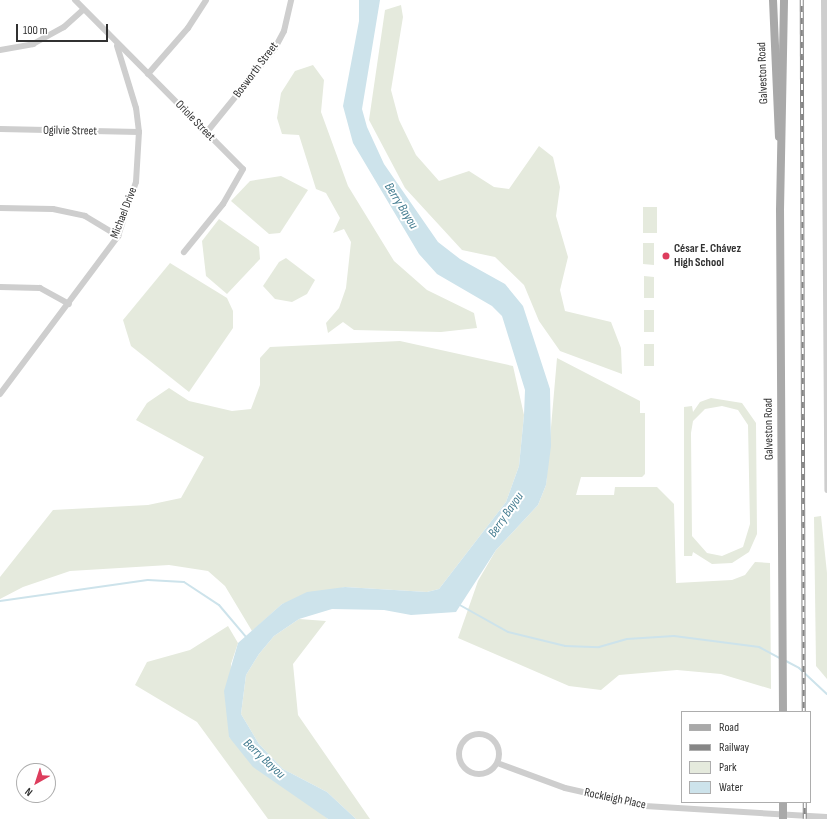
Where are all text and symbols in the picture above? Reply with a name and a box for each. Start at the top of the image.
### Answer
scale bar [18,16,110,42]
text: 100 m [23,23,48,38]
street label: Bosworth Street [230,39,282,101]
street label: Galveston Road [755,42,771,104]
street label: Oriole Street [172,98,218,144]
street label: Ogilvie Street [43,123,97,139]
water label: Berry Bayou [381,180,421,232]
street label: Michael Drive [108,185,140,241]
place label: César E. Chávez High School [674,242,741,270]
marker: César E. Chávez High School [661,251,671,261]
street label: Galveston Road [761,398,777,460]
water label: Berry Bayou [485,489,527,541]
legend [681,711,811,803]
text: Road [719,720,739,735]
water label: Berry Bayou [240,736,288,782]
text: Railway [719,740,749,755]
text: Park [719,760,737,775]
north arrow [16,763,56,803]
text: Water [719,780,743,795]
text: N [22,785,35,799]
street label: Rockleigh Place [583,785,647,813]

